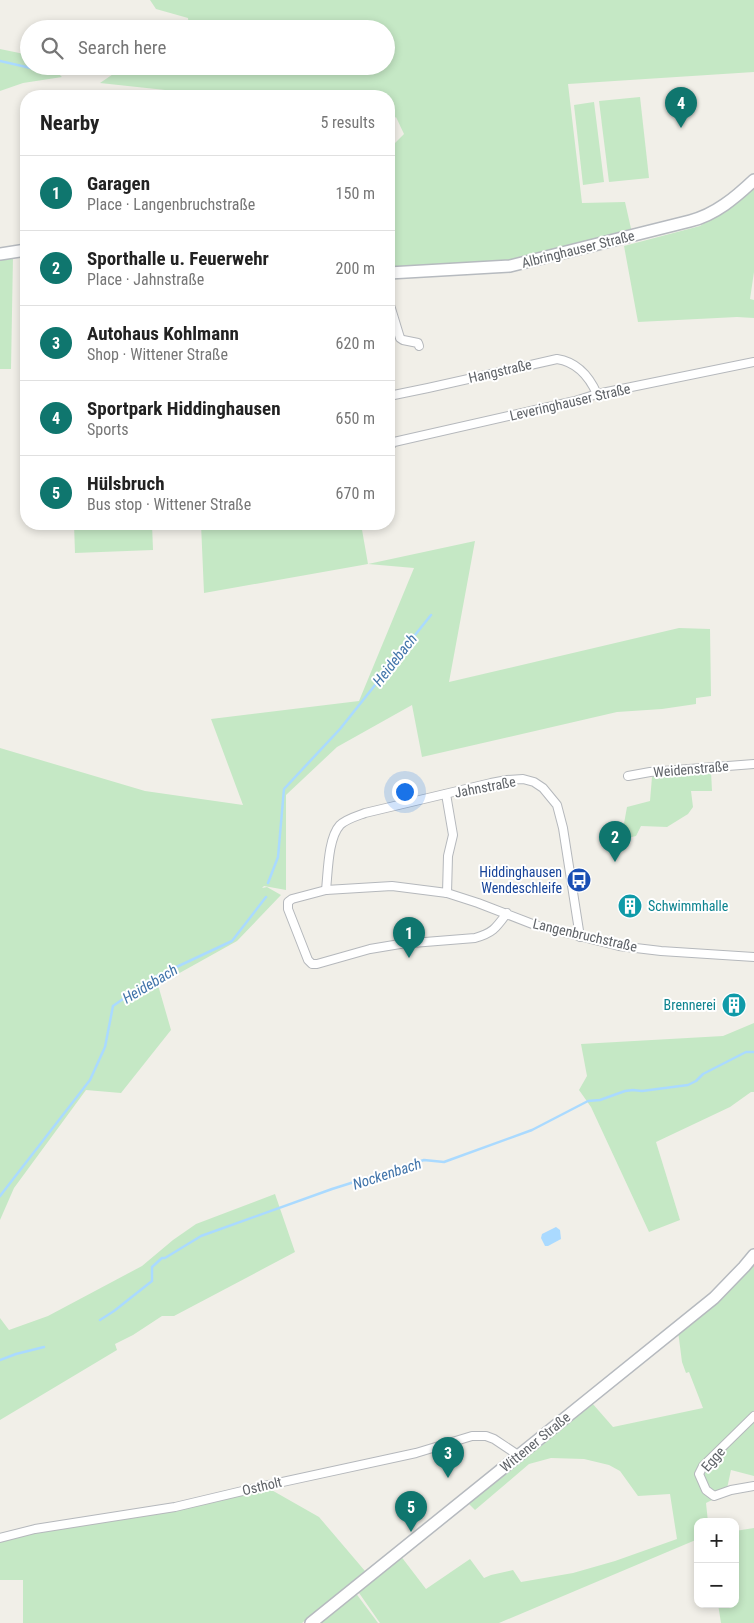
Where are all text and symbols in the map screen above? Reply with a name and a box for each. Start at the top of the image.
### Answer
search box [20,20,395,75]
icon: search [38,34,66,62]
text: Search here [78,36,166,59]
pin: 4 [665,87,697,128]
text: Nearby [40,111,99,135]
text: 5 results [320,113,375,132]
text: Garagen [87,172,150,195]
text: 1 [52,184,60,203]
text: 150 m [336,184,375,203]
text: Place · Langenbruchstraße [87,195,255,214]
street label: Albringhauser Straße [520,227,637,271]
text: Sporthalle u. Feuerwehr [87,247,269,270]
text: 2 [52,259,60,278]
text: 200 m [336,259,375,278]
text: Place · Jahnstraße [87,270,204,289]
text: Autohaus Kohlmann [87,322,239,345]
text: 3 [52,334,60,353]
text: 620 m [336,334,375,353]
text: Shop · Wittener Straße [87,345,228,364]
street label: Hangstraße [467,356,533,386]
street label: Leveringhauser Straße [508,380,632,424]
text: Sportpark Hiddinghausen [87,397,281,420]
text: 4 [52,409,60,428]
text: 650 m [336,409,375,428]
text: Sports [87,420,129,439]
text: Hülsbruch [87,472,165,495]
text: 5 [52,484,60,503]
text: 670 m [336,484,375,503]
text: Bus stop · Wittener Straße [87,495,251,514]
water label: Heidebach [369,630,421,690]
street label: Weidenstraße [653,758,730,780]
street label: Jahnstraße [453,773,517,801]
your location [392,779,418,805]
pin: 2 [599,821,631,862]
place label: Hiddinghausen Wendeschleife [479,864,562,896]
bus stop icon: Hiddinghausen Wendeschleife [566,867,592,893]
building icon: Schwimmhalle [617,893,643,919]
place label: Schwimmhalle [648,898,729,914]
street label: Langenbruchstraße [531,915,639,955]
pin: 1 [393,917,425,958]
water label: Heidebach [119,961,181,1007]
building icon: Brennerei [721,992,747,1018]
place label: Brennerei [664,997,716,1013]
water label: Nockenbach [350,1154,424,1194]
street label: Wittener Straße [497,1409,574,1475]
pin: 3 [432,1437,464,1478]
street label: Egge [698,1443,728,1475]
street label: Ostholt [241,1474,283,1498]
pin: 5 [395,1491,427,1532]
map controls [694,1518,739,1608]
button: + [694,1518,739,1563]
button: − [694,1563,739,1608]

